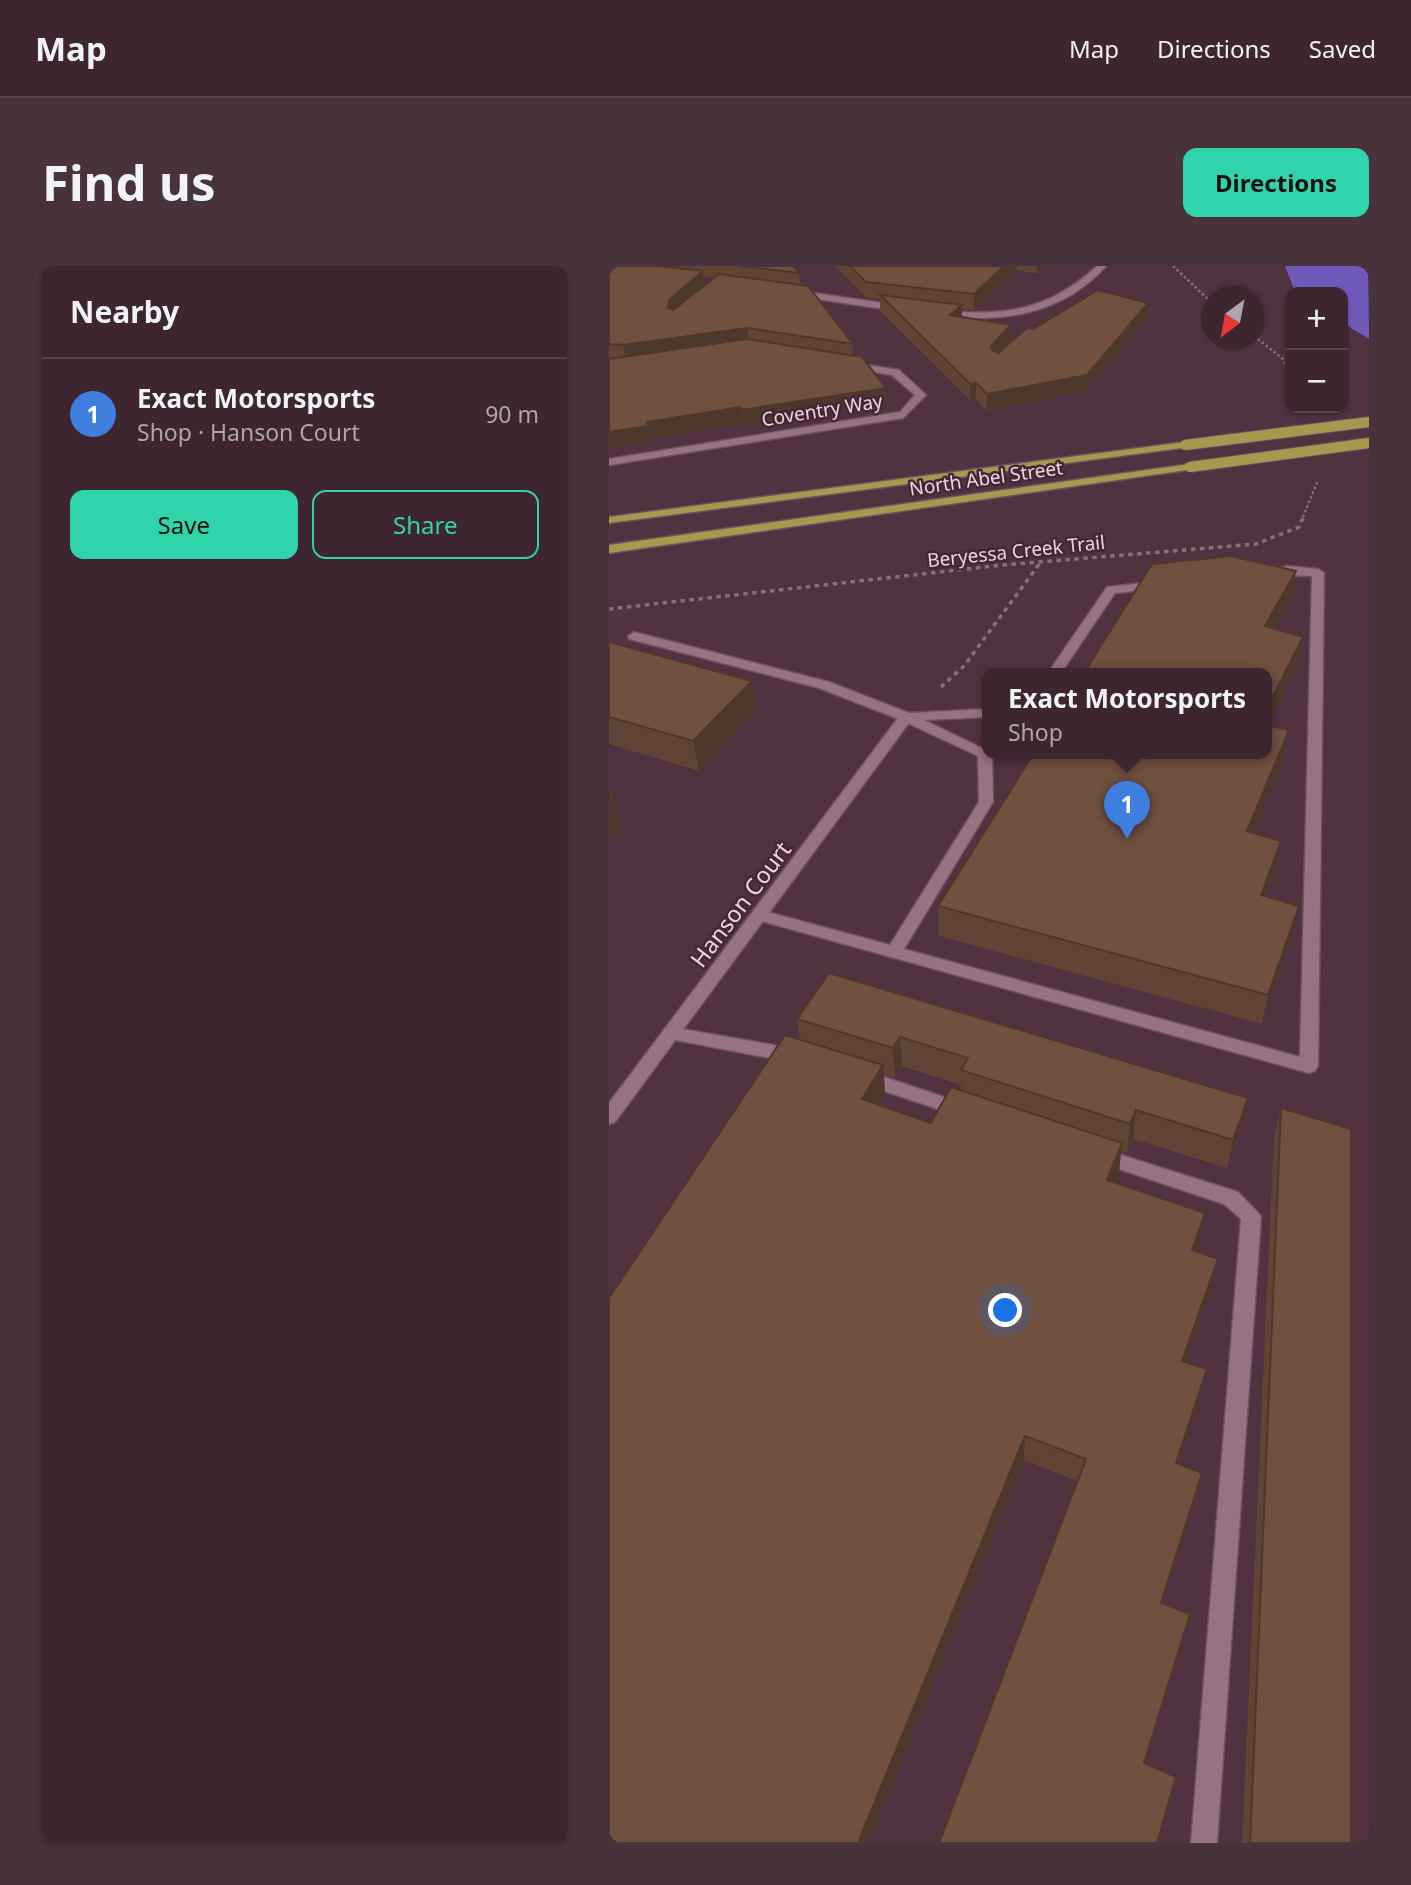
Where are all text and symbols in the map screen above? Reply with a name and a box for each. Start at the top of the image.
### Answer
text: Map [35,26,107,71]
text: Map [1069,32,1119,65]
text: Directions [1157,32,1271,65]
text: Saved [1309,32,1376,65]
button: Directions [1183,148,1369,217]
text: Find us [42,149,216,215]
north arrow [1201,287,1264,350]
map controls [1285,287,1348,413]
button: + [1285,287,1348,350]
text: Nearby [70,291,179,332]
button: − [1285,350,1348,413]
text: Exact Motorsports [137,380,375,416]
street label: Coventry Way [760,388,885,432]
text: 1 [86,398,100,430]
text: 90 m [485,398,539,430]
text: Shop · Hanson Court [137,416,360,448]
street label: North Abel Street [908,454,1065,502]
button: Save [70,490,298,559]
button: Share [312,490,539,559]
street label: Beryessa Creek Trail [926,529,1106,573]
popup [982,668,1272,759]
text: Exact Motorsports [1008,680,1246,716]
text: Shop [1008,716,1063,748]
pin: 1 [1104,781,1150,839]
street label: Hanson Court [682,835,798,973]
your location [988,1293,1022,1327]

